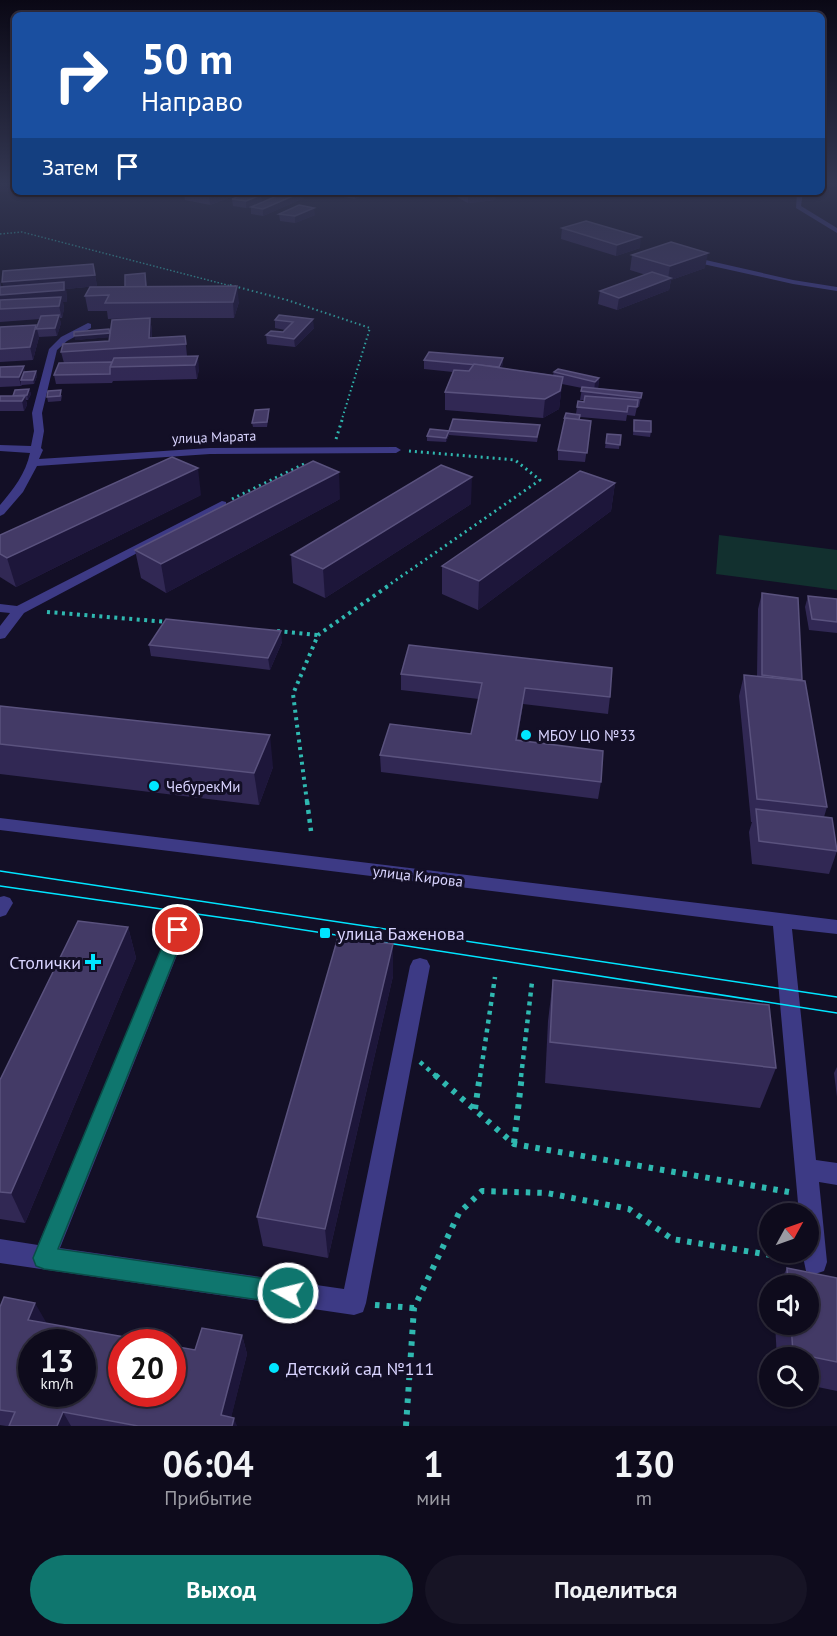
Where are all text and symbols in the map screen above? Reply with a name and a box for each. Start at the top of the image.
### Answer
text: 50 m [141,31,233,86]
icon: right [42,36,120,114]
text: Направо [141,84,243,118]
icon: arrive [111,150,144,183]
text: Затем [42,153,99,181]
street label: улица Марата [172,427,257,447]
place label: МБОУ ЦО №33 [538,726,636,745]
marker: МБОУ ЦО №33 [519,728,533,742]
place label: ЧебурекМи [166,777,241,796]
marker: ЧебурекМи [147,779,161,793]
street label: улица Кирова [372,861,464,891]
pin [152,904,203,955]
icon: arrive [161,913,194,946]
place label: улица Баженова [337,922,465,945]
marker: улица Баженова [318,926,332,940]
place label: Столички [9,951,81,974]
marker: Столички [86,955,100,969]
north arrow [759,1203,819,1263]
map controls [759,1203,819,1407]
position arrow [256,1261,320,1325]
button: sound [759,1275,819,1335]
speed limit sign: 20 [108,1329,186,1407]
text: 13 [40,1341,74,1380]
button: search [759,1347,819,1407]
place label: Детский сад №111 [286,1357,434,1380]
marker: Детский сад №111 [267,1361,281,1375]
text: km/h [41,1374,73,1393]
text: 06:04 [162,1440,254,1487]
text: 1 [423,1440,444,1487]
text: 130 [613,1440,675,1487]
text: Прибытие [164,1485,252,1511]
text: мин [416,1485,451,1511]
text: m [636,1485,652,1511]
button: Выход [30,1555,413,1624]
button: Поделиться [425,1555,807,1624]

